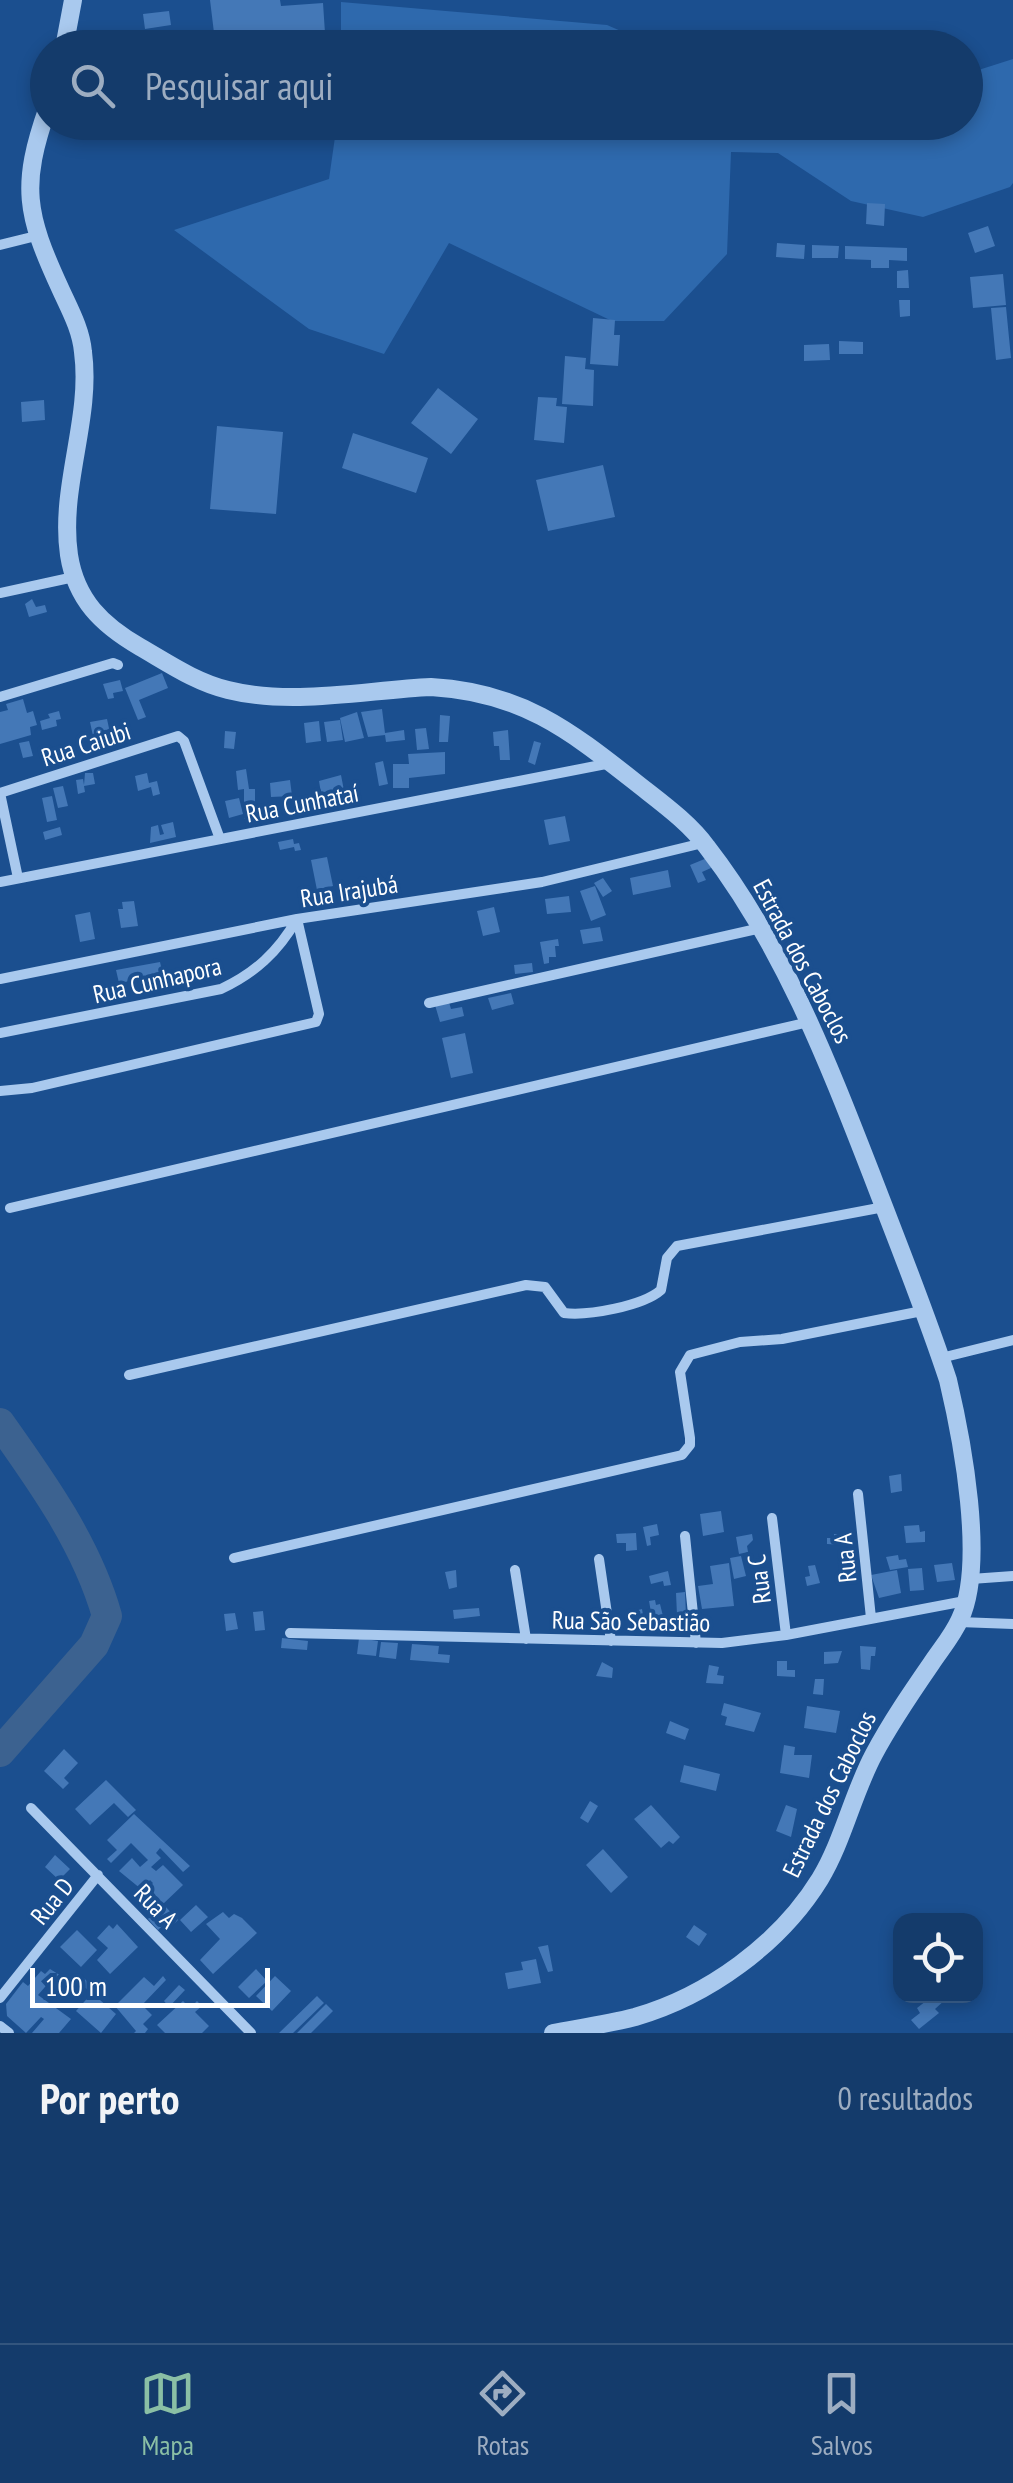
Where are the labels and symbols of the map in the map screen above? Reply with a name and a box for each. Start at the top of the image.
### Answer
street label: Rua Caiubi [37,715,135,773]
street label: Rua Cunhataí [243,776,362,830]
street label: Rua Irajubá [298,868,400,914]
street label: Estrada dos Caboclos [746,874,860,1048]
street label: Rua Cunhapora [90,950,224,1010]
street label: Rua A [826,1532,863,1584]
street label: Rua C [740,1552,778,1606]
street label: Rua São Sebastião [552,1604,710,1638]
street label: Estrada dos Caboclos [775,1706,883,1882]
street label: Rua D [23,1871,81,1931]
street label: Rua A [127,1877,185,1935]
scale bar [30,1963,270,2008]

